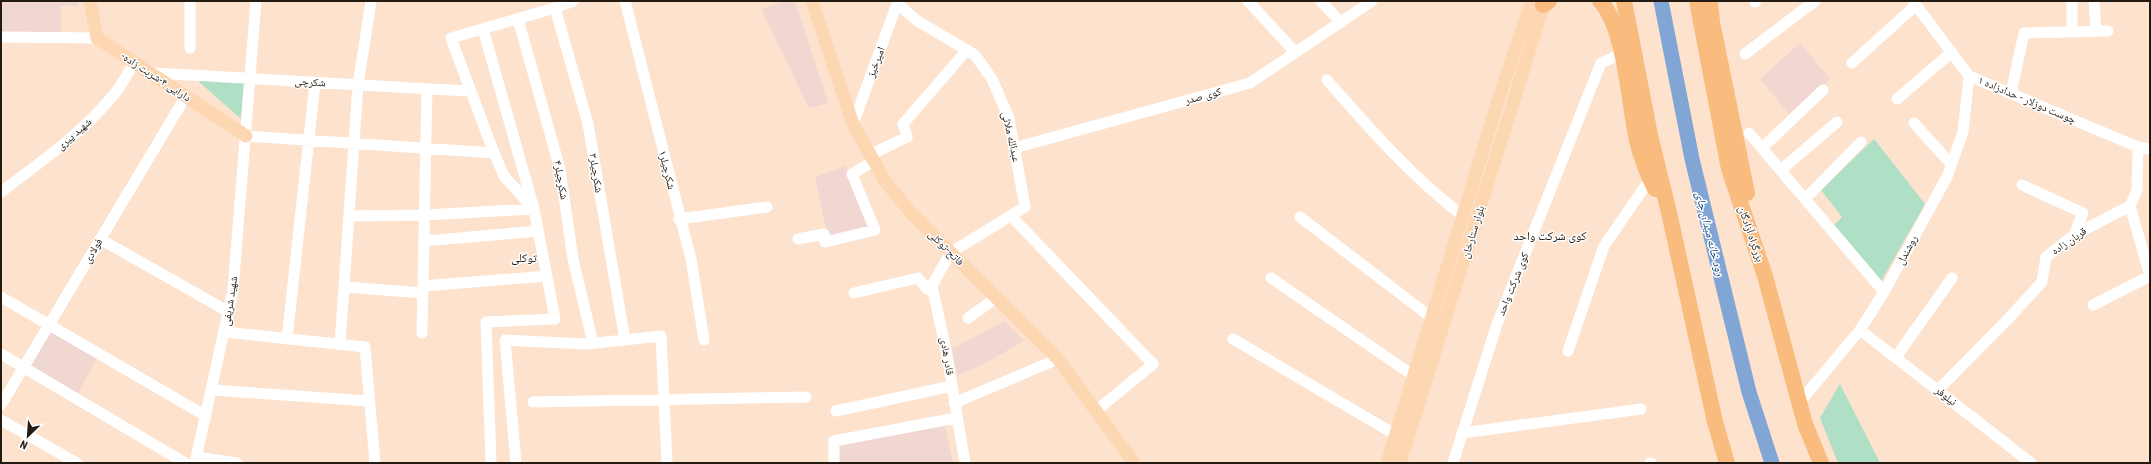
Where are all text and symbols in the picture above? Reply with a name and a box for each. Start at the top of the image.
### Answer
street label: امیرخیز [864,45,888,80]
street label: -دارایی ۴-شربت زاده [119,50,194,105]
street label: چوست دوزلار - حدادزاده ۱ [1976,73,2078,127]
street label: شکرچی [294,74,326,90]
street label: کوی صدر [1182,85,1223,107]
street label: عبدالله ملائی [999,110,1023,164]
street label: شهید پیری [54,115,94,153]
street label: شکرچیلر۱ [656,149,678,191]
street label: شکرچیلر۳ [586,152,606,194]
street label: شکرچیلر۴ [551,159,571,201]
water label: رود خانه میدان چای [1692,190,1727,278]
street label: بلوار ستارخان [1459,204,1487,260]
street label: بزرگراه آزادگان [1735,204,1767,264]
street label: قربان زاده [2049,224,2089,258]
street label: فاتح-توکلی [926,228,967,269]
district label: کوی شرکت واحد [1514,229,1586,243]
street label: روشندل [1894,233,1920,267]
street label: فولادی [81,236,106,266]
street label: کوی شرکت واحد [1494,250,1532,317]
district label: توکلی [511,251,537,265]
street label: شهید شریفى [220,275,240,327]
street label: قادر هادی [937,336,957,376]
street label: نیلوفر [1932,383,1959,408]
north arrow [8,416,48,456]
text: N [18,437,30,452]

